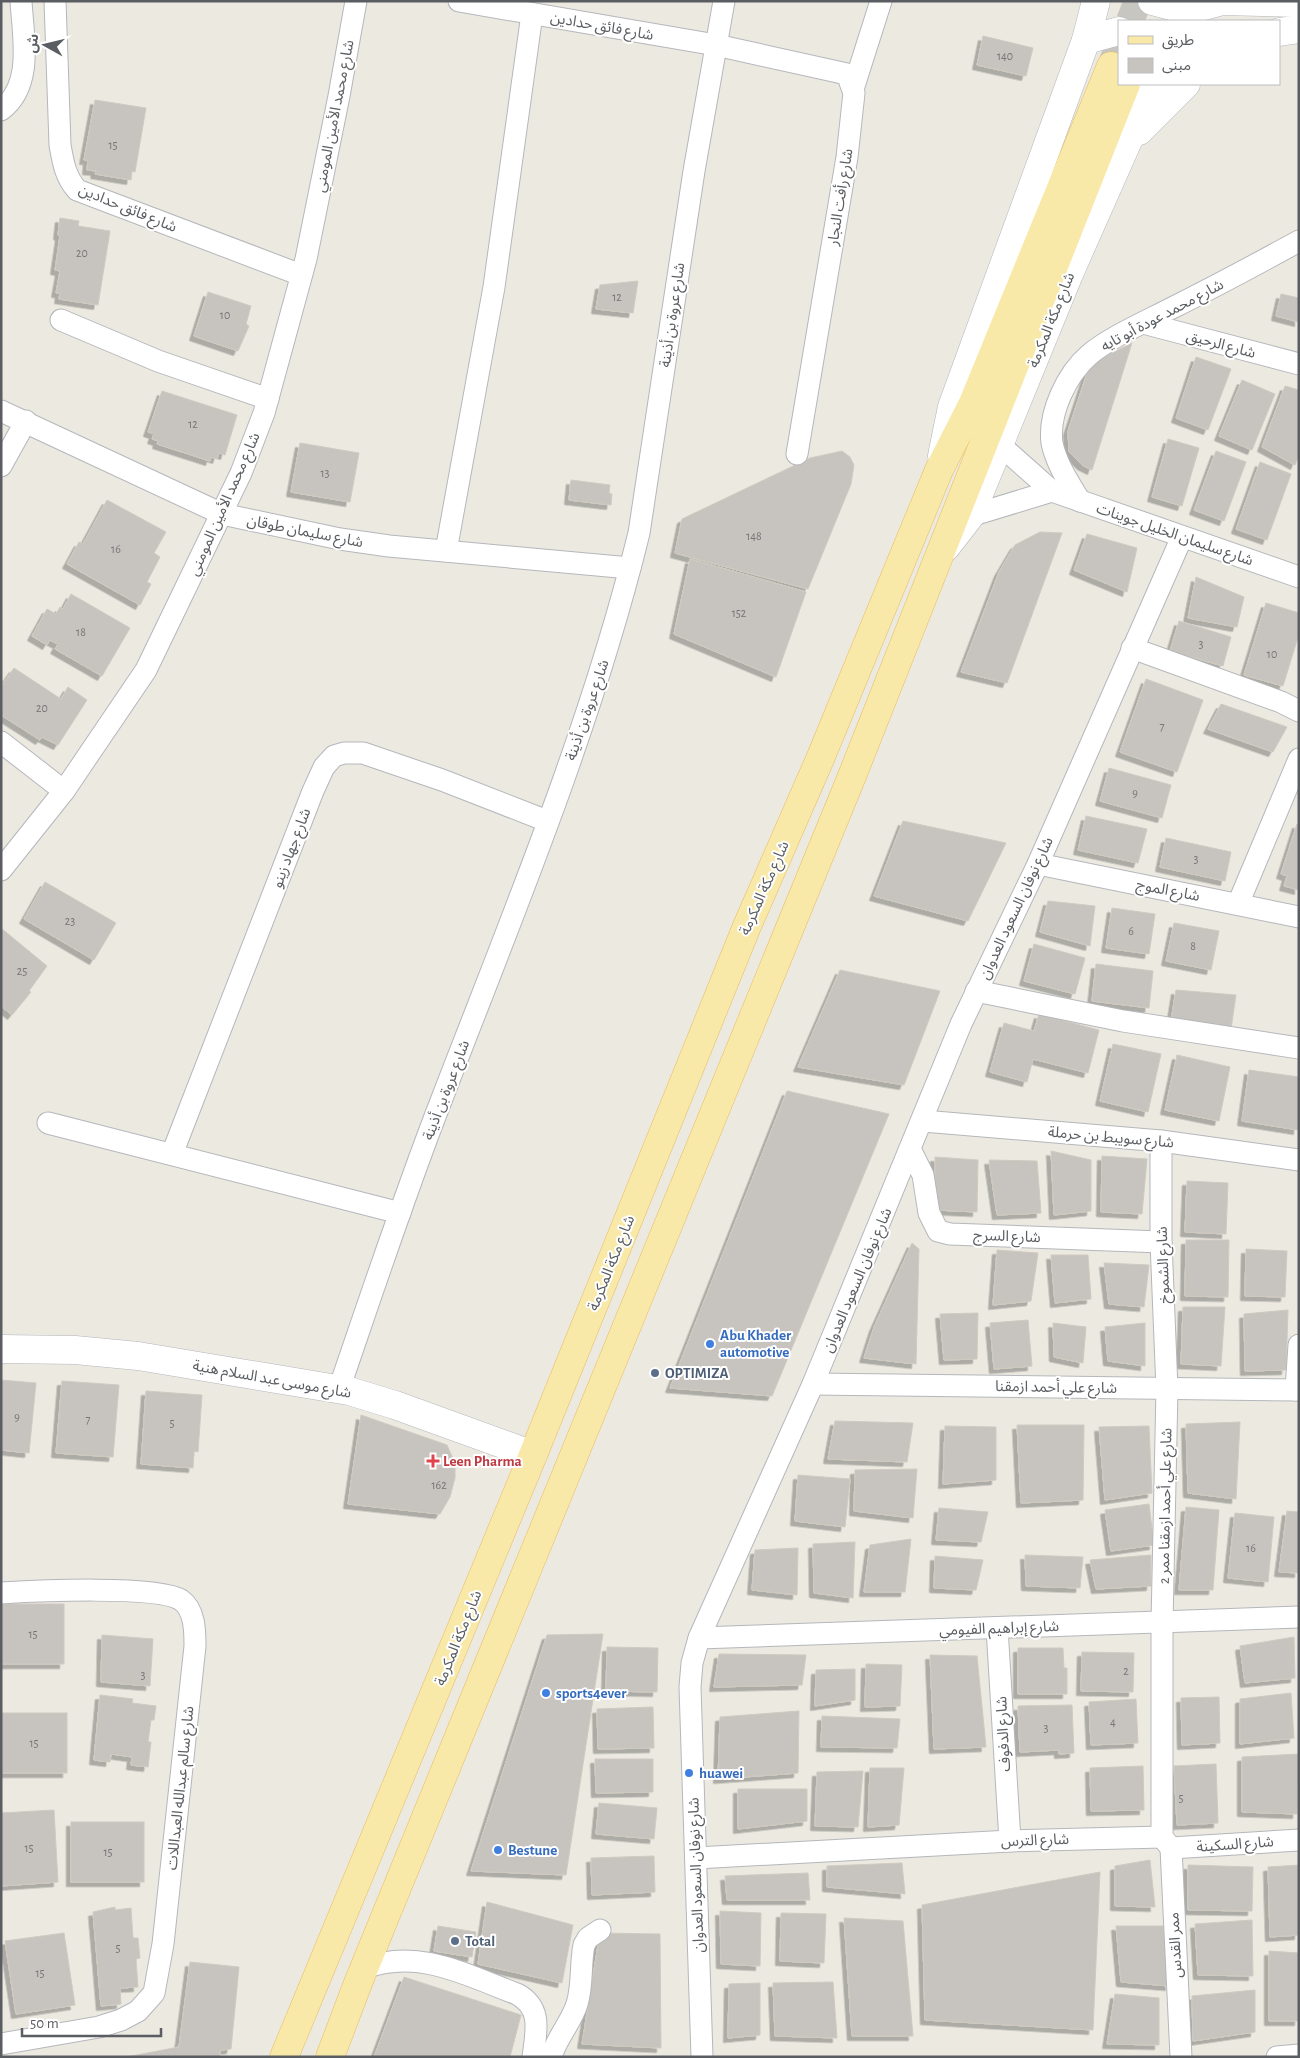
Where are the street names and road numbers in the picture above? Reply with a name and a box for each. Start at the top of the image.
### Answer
street label: شارع فائق حدادين [549,10,655,47]
street label: شارع محمد الأمين المومني [312,38,361,194]
street label: شارع رأفت النجار [823,147,860,248]
street label: شارع فائق حدادين [75,182,179,239]
street label: شارع عروة بن أذينة [656,261,691,369]
street label: شارع مكة المكرمة [1026,270,1081,371]
street label: شارع محمد عودة أبو تايه [1098,275,1228,358]
street label: شارع الرحيق [1184,328,1257,365]
street label: شارع محمد الأمين المومني [186,430,267,580]
street label: شارع سليمان الخليل جوينات [1093,501,1255,572]
street label: شارع سليمان طوقان [245,513,364,554]
street label: شارع عروة بن أذينة [561,657,616,764]
street label: شارع جهاد زينو [269,806,317,891]
street label: شارع نوفان السعود العدوان [977,834,1060,983]
street label: شارع مكة المكرمة [737,839,796,939]
street label: شارع الموج [1134,877,1201,908]
street label: شارع عروة بن أذينة [419,1037,476,1144]
street label: شارع سويبط بن حرملة [1047,1125,1175,1154]
street label: شارع نوفان السعود العدوان [820,1206,898,1356]
street label: شارع مكة المكرمة [586,1213,641,1314]
street label: شارع الشموخ [1155,1226,1176,1304]
street label: شارع السرج [973,1228,1041,1249]
street label: شارع موسى عبد السلام هنية [191,1358,353,1405]
street label: شارع علي أحمد ازمقنا [995,1377,1117,1400]
street label: شارع علي أحمد ازمقنا ممر 2 [1155,1427,1178,1584]
street label: شارع مكة المكرمة [433,1588,488,1689]
street label: شارع إبراهيم الفيومي [939,1619,1060,1642]
street label: شارع الدفوف [994,1695,1017,1772]
street label: شارع سالم عبدالله العبداللات [164,1705,201,1871]
street label: شارع نوفان السعود العدوان [686,1797,711,1953]
street label: شارع الترس [1001,1832,1070,1853]
street label: شارع السكينة [1196,1834,1275,1859]
street label: ممر القدس [1166,1912,1186,1978]

